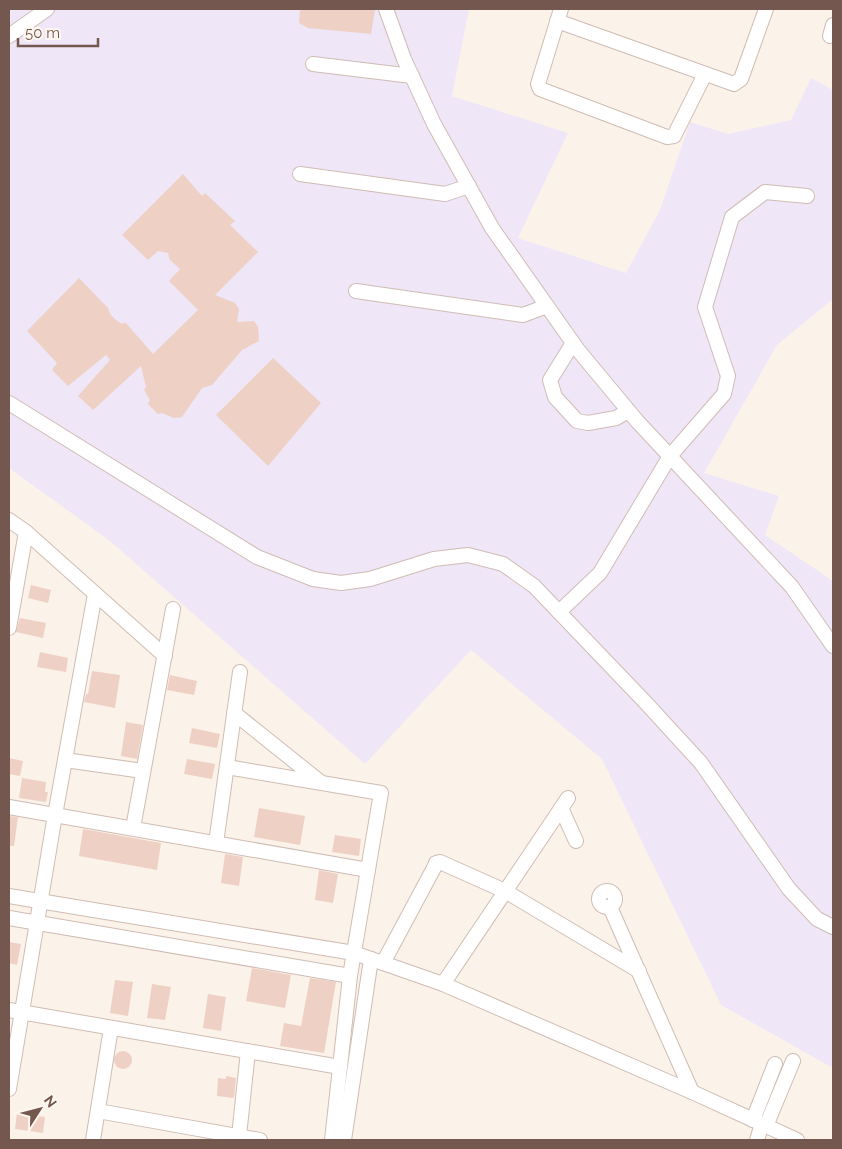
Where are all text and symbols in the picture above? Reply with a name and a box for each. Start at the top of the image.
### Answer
scale bar [18,15,98,47]
text: 50 m [25,24,60,42]
north arrow [15,1084,65,1134]
text: N [41,1092,60,1110]

